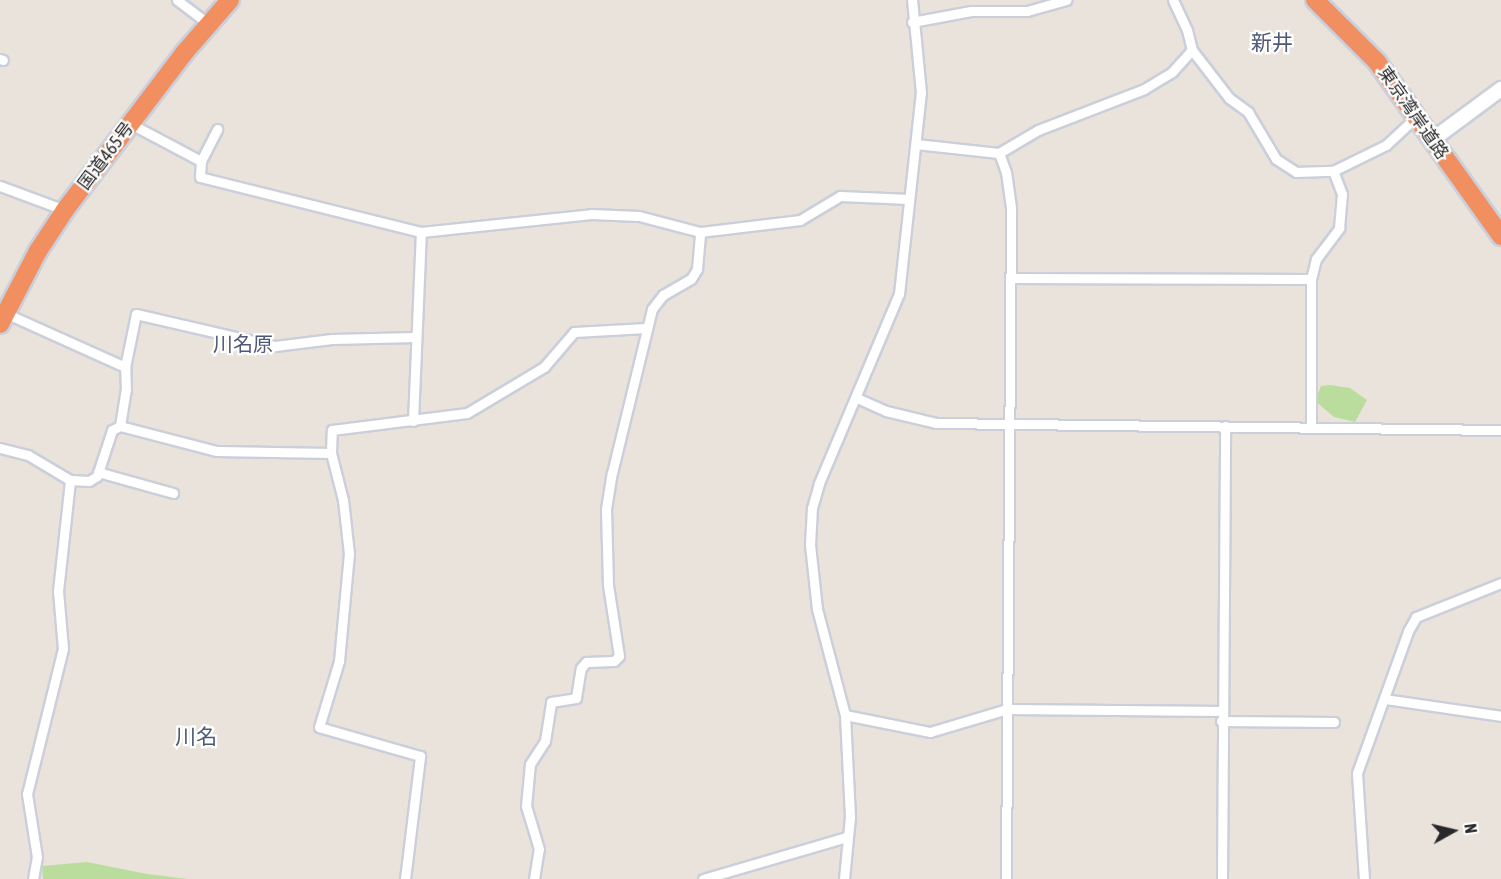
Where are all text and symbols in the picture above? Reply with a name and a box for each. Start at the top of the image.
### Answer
district label: 新井 [1251,29,1293,55]
street label: 東京湾岸道路 [1373,63,1453,163]
street label: 国道465号 [73,118,139,194]
district label: 川名原 [213,331,273,355]
district label: 川名 [175,723,217,749]
north arrow [1423,801,1483,861]
text: N [1461,823,1480,834]

